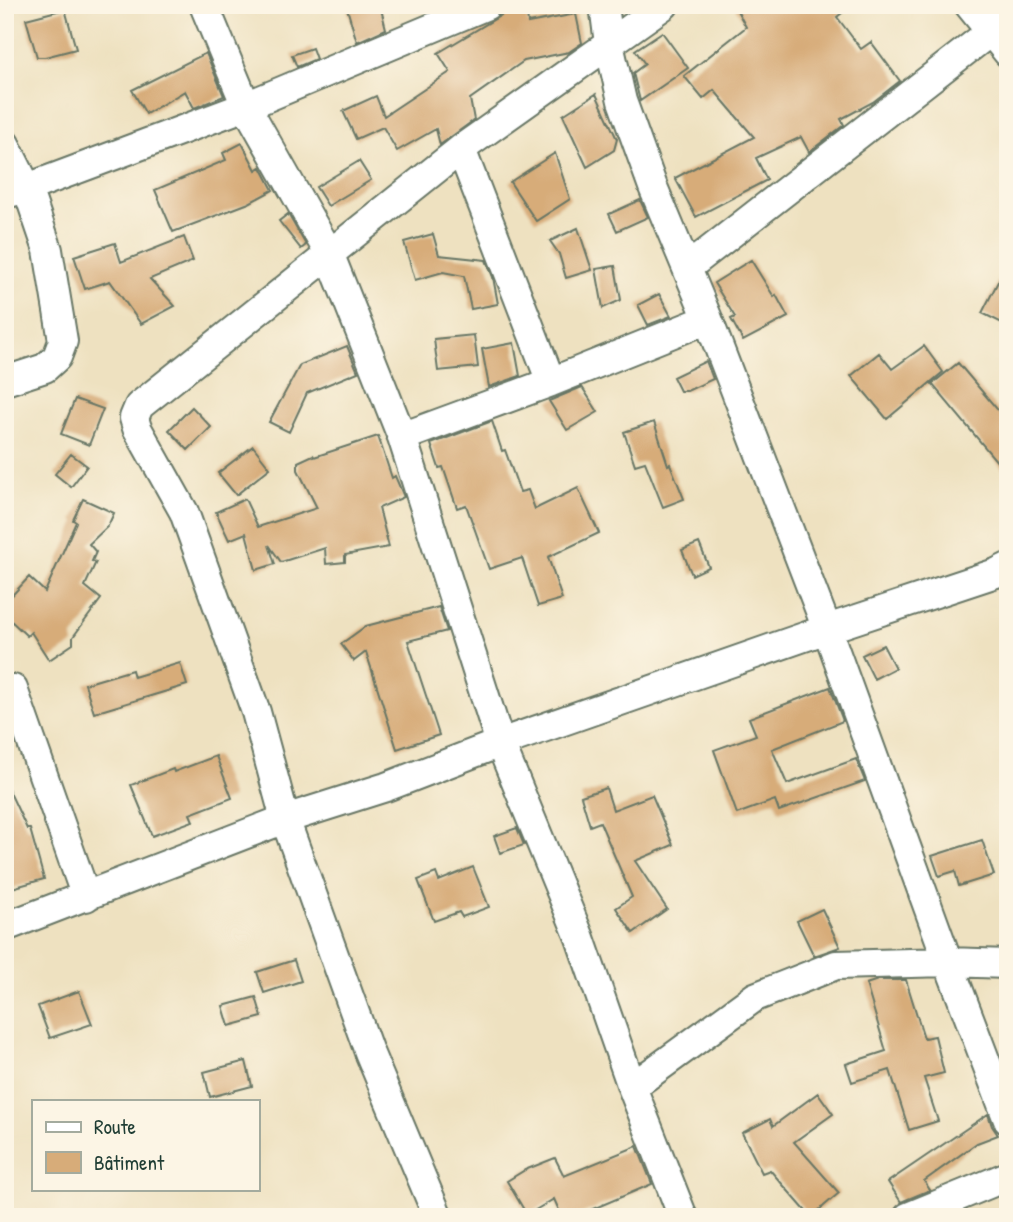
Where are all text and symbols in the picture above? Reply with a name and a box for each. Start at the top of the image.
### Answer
legend [32,1100,259,1190]
text: Route [94,1112,136,1141]
text: Bâtiment [94,1148,165,1177]

